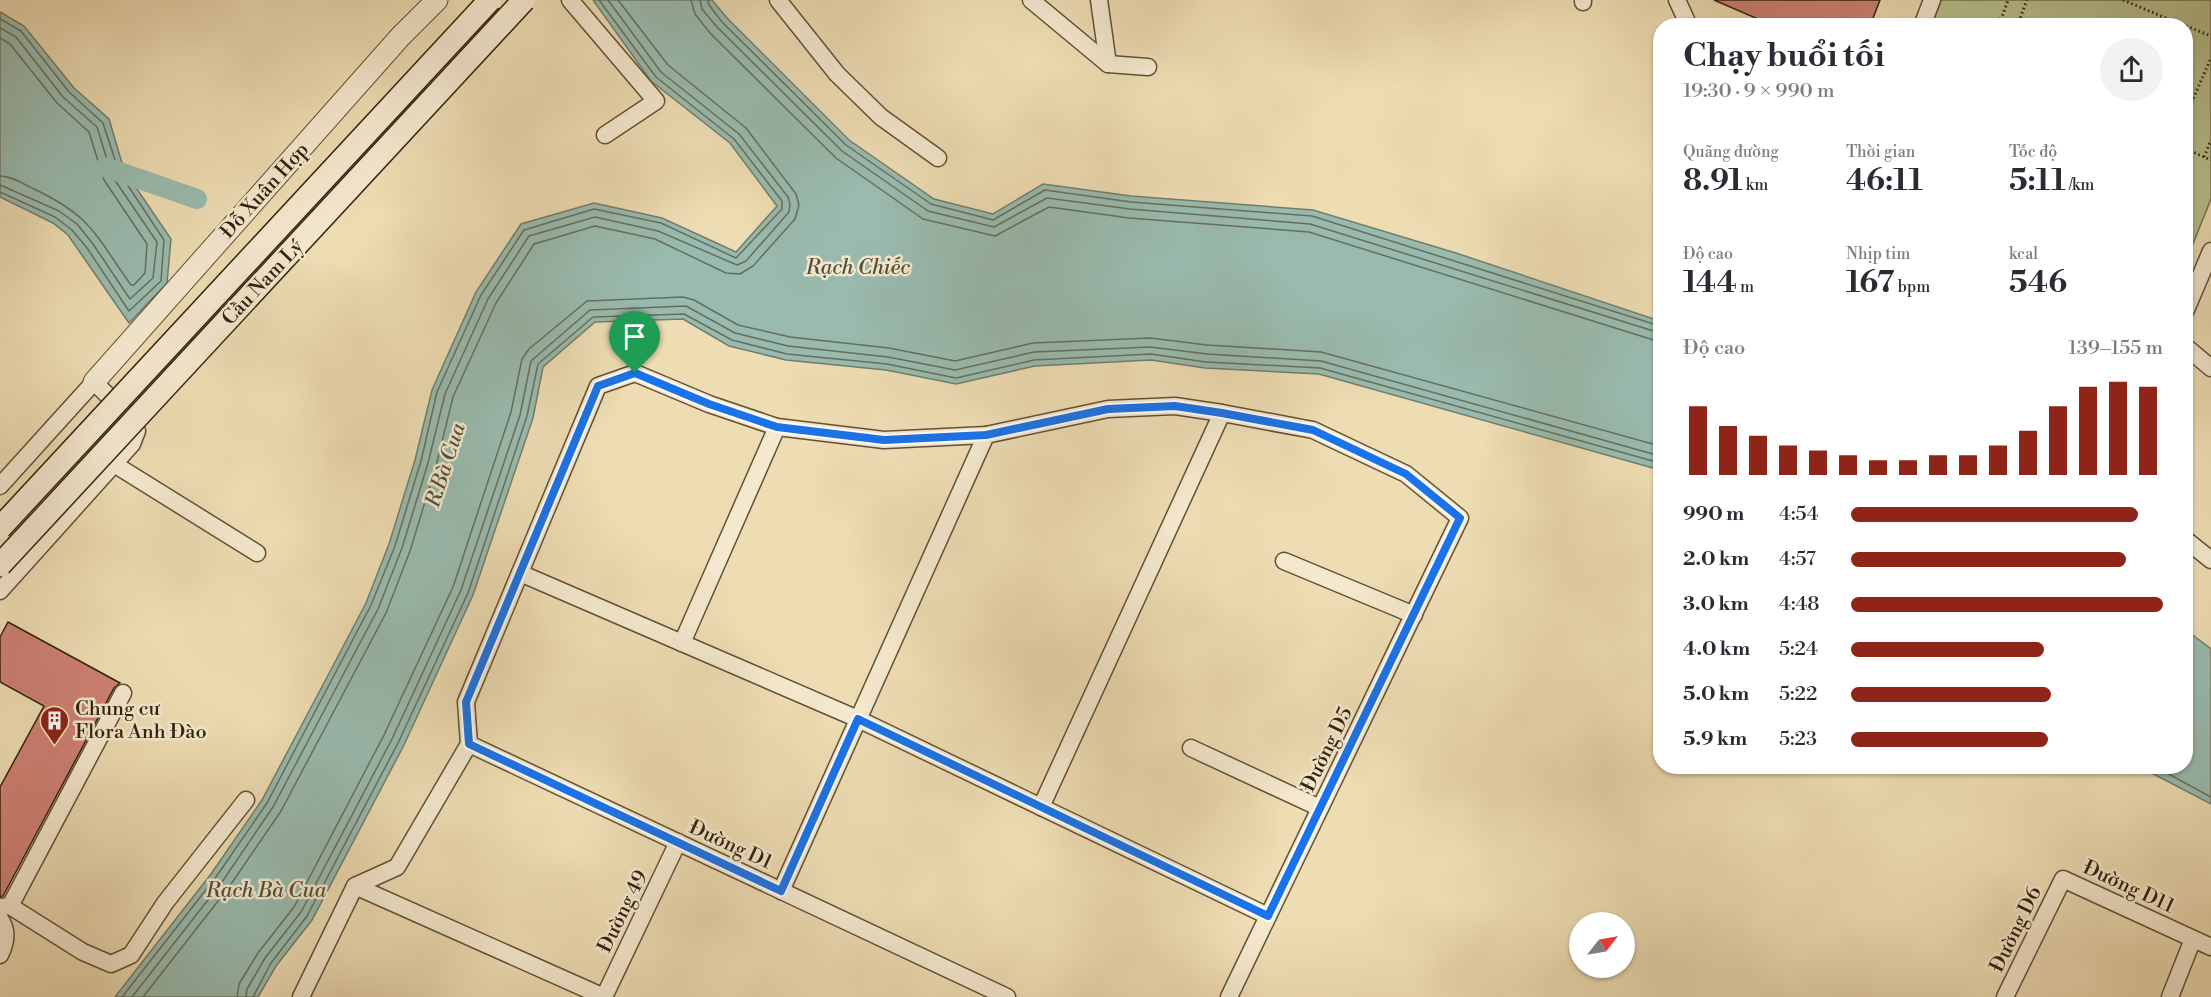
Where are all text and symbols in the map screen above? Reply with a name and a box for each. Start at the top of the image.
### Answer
text: Chạy buổi tối [1683,36,1885,77]
button: share [2100,38,2163,101]
text: 19:30 · 9 × 990 m [1683,79,1834,104]
street label: Đỗ Xuân Hợp [215,138,315,244]
text: Quãng đường [1683,142,1779,162]
text: Thời gian [1846,142,1915,162]
text: Tốc độ [2009,142,2057,162]
text: 8.91 [1683,162,1743,200]
text: 46:11 [1846,162,1923,200]
text: 5:11 [2009,162,2066,200]
text: km [1743,175,1768,195]
text: /km [2066,175,2094,195]
street label: Cầu Nam Lý [217,235,309,331]
text: Độ cao [1683,244,1733,264]
text: Nhịp tim [1846,244,1910,264]
text: kcal [2009,244,2038,264]
water label: Rạch Chiếc [805,255,910,281]
text: 144 [1683,264,1737,302]
text: 167 [1846,264,1894,302]
text: 546 [2009,264,2067,302]
text: m [1737,277,1754,297]
text: bpm [1894,277,1930,297]
pin [609,311,660,373]
icon: arrive [618,320,651,353]
text: Độ cao [1683,336,1745,361]
text: 139–155 m [2068,336,2163,361]
water label: R.Bà Cua [420,420,472,512]
text: 990 m [1683,502,1744,527]
text: 4:54 [1779,502,1819,527]
text: 2.0 km [1683,547,1749,572]
text: 4:57 [1779,547,1816,572]
text: 3.0 km [1683,592,1749,617]
text: 4:48 [1779,592,1820,617]
text: 4.0 km [1683,637,1750,662]
text: 5:24 [1779,637,1818,662]
text: 5.0 km [1683,682,1749,707]
text: 5:22 [1779,682,1817,707]
place label: Chung cư Flora Anh Đào [75,697,207,745]
street label: Đường D5 [1296,703,1359,796]
building icon: Chung cư Flora Anh Đào [38,704,70,746]
text: 5.9 km [1683,727,1747,752]
text: 5:23 [1779,727,1817,752]
street label: Đường D1 [685,815,776,876]
street label: Đường D11 [2079,855,2178,920]
street label: Đường 49 [593,866,654,957]
water label: Rạch Bà Cua [205,878,326,904]
street label: Đường D6 [1985,883,2048,977]
north arrow [1569,912,1635,978]
map controls [1569,912,1635,978]

